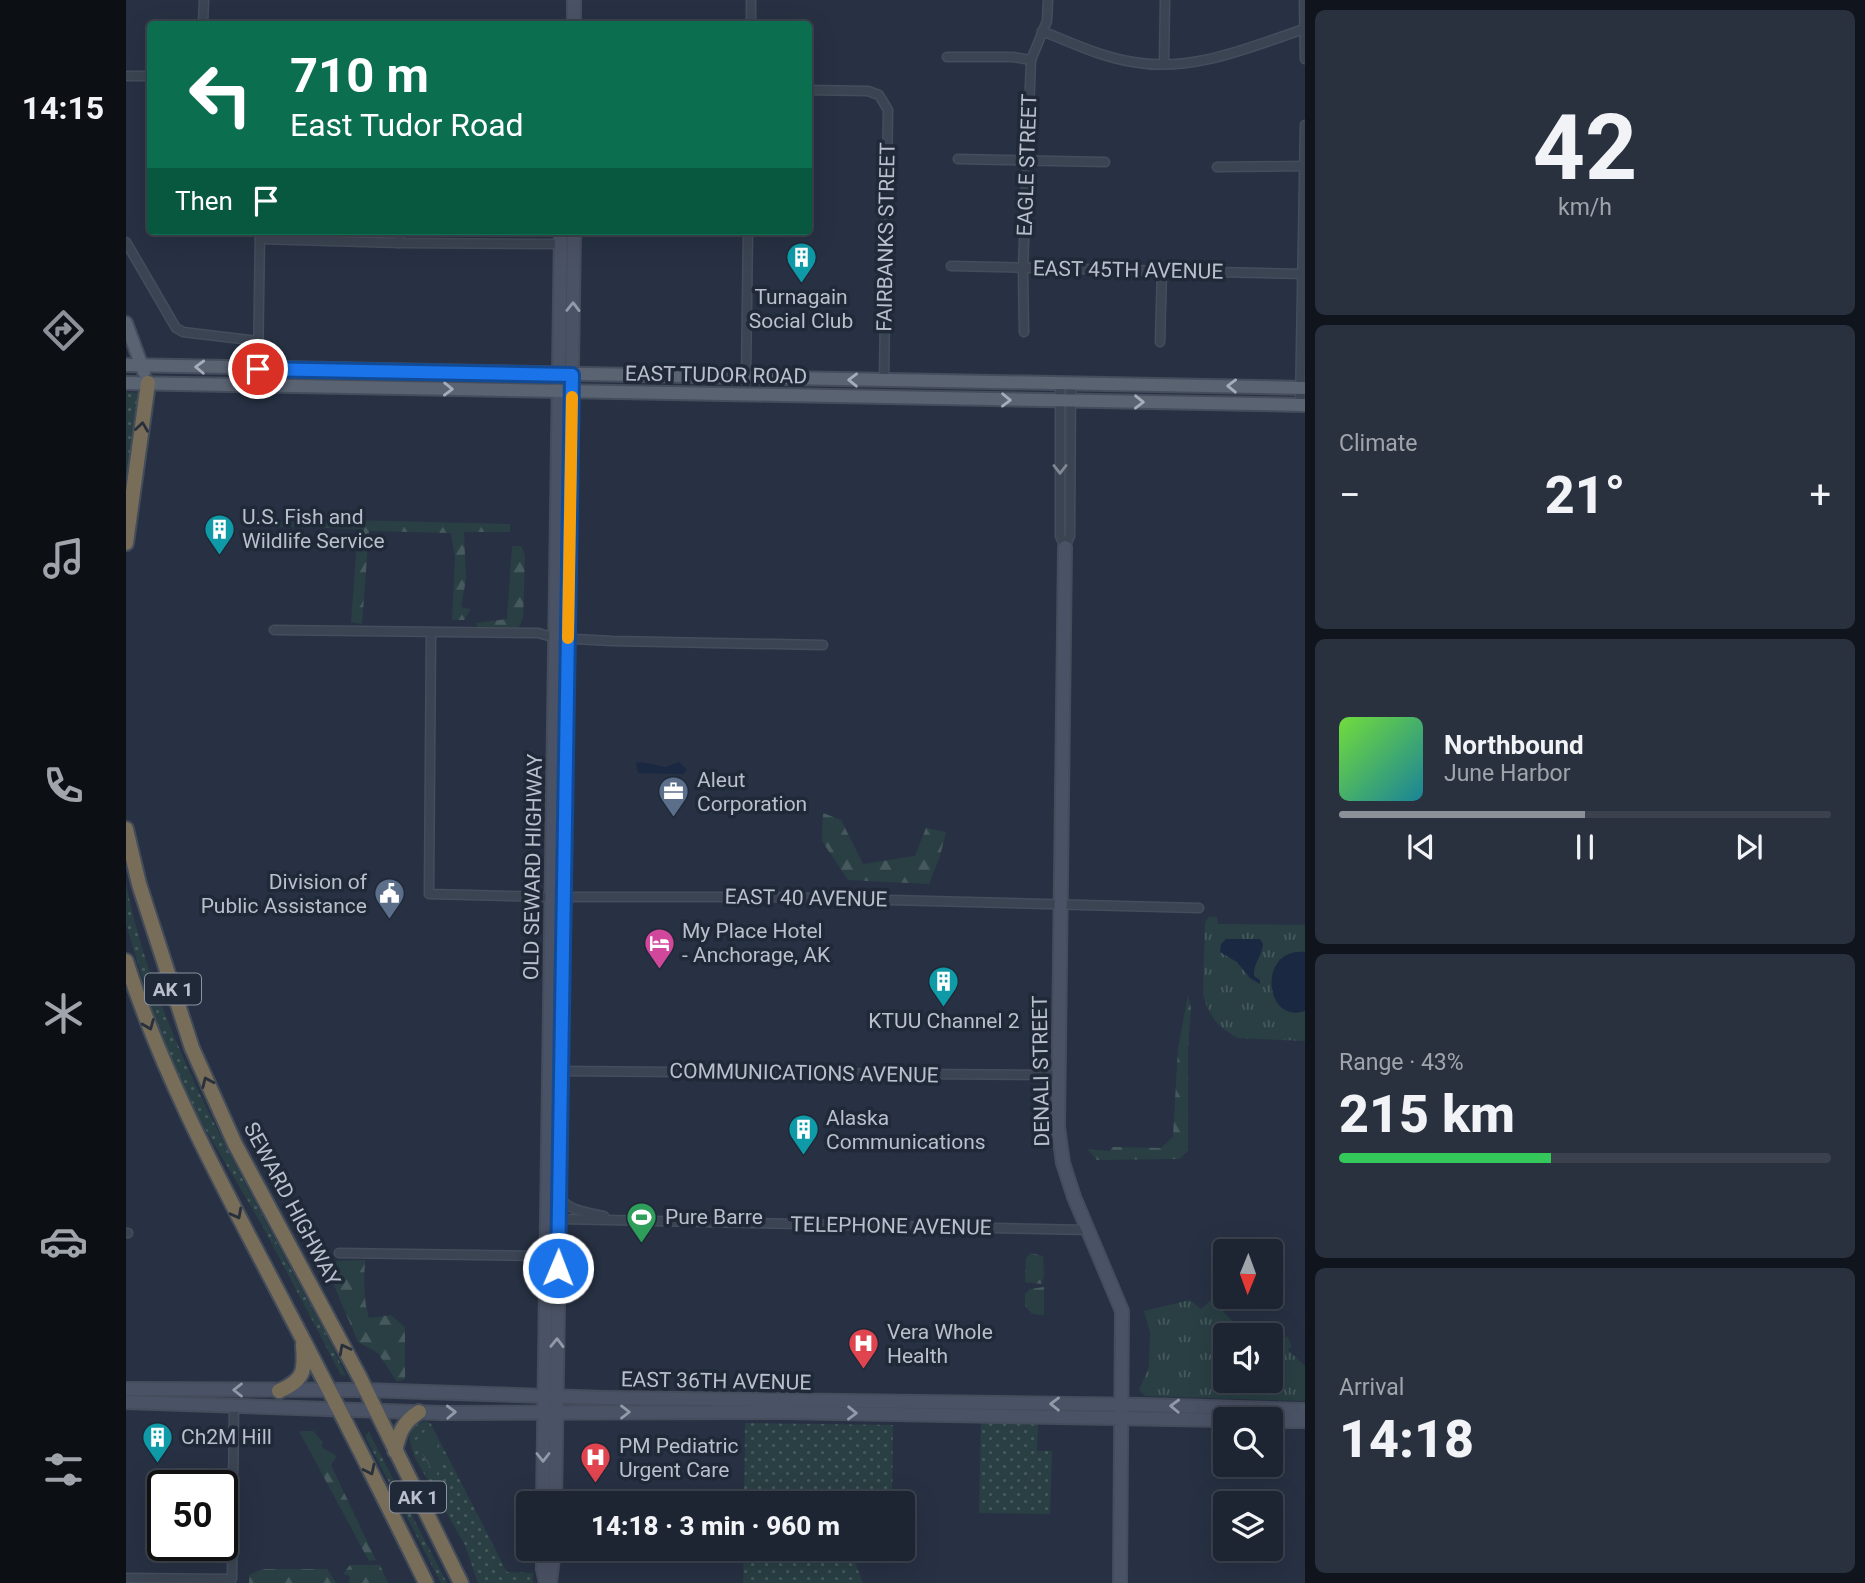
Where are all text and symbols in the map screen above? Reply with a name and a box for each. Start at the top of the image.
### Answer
text: 710 m [290,47,429,104]
icon: left [175,49,266,140]
text: 14:15 [22,89,104,127]
street label: EAGLE STREET [1013,93,1042,237]
text: 42 [1533,95,1637,201]
text: East Tudor Road [290,106,524,144]
street label: FAIRBANKS STREET [872,142,900,332]
icon: arrive [247,182,285,220]
text: Then [175,186,233,216]
text: km/h [1558,194,1612,221]
building icon: Turnagain Social Club [784,240,818,284]
street label: EAST 45TH AVENUE [1033,256,1223,284]
place label: Turnagain Social Club [749,285,853,333]
one-way arrow [565,301,581,311]
icon: directions [39,306,88,355]
pin [228,339,288,399]
icon: arrive [239,350,277,388]
one-way arrow [194,360,205,375]
street label: EAST TUDOR ROAD [625,361,807,389]
one-way arrow [847,372,858,387]
one-way arrow [1226,379,1237,394]
one-way arrow [443,381,454,397]
one-way arrow [1001,392,1012,407]
one-way arrow [1133,395,1144,410]
one-way arrow [134,421,149,433]
text: Climate [1339,430,1418,457]
one-way arrow [1052,464,1068,475]
text: 21° [1545,465,1625,526]
text: − [1339,473,1361,517]
text: + [1809,473,1831,517]
place label: U.S. Fish and Wildlife Service [242,505,385,553]
building icon: U.S. Fish and Wildlife Service [202,512,236,556]
icon: music [39,534,88,583]
text: Northbound [1444,730,1584,760]
street label: OLD SEWARD HIGHWAY [519,753,547,980]
text: June Harbor [1444,760,1571,787]
icon: phone [39,761,88,810]
place label: Aleut Corporation [697,768,807,816]
office icon: Aleut Corporation [657,775,691,819]
icon: previous [1402,828,1440,866]
icon: pause [1566,828,1604,866]
icon: next [1730,828,1768,866]
place label: Division of Public Assistance [201,870,368,918]
public building icon: Division of Public Assistance [373,877,407,921]
street label: EAST 40 AVENUE [724,885,888,911]
place label: My Place Hotel - Anchorage, AK [682,919,831,967]
hotel icon: My Place Hotel - Anchorage, AK [642,926,676,970]
building icon: KTUU Channel 2 [927,964,961,1008]
road number: AK 1 [145,973,201,1004]
icon: climate [39,989,88,1038]
street label: DENALI STREET [1028,995,1054,1147]
place label: KTUU Channel 2 [868,1009,1020,1033]
one-way arrow [140,1018,154,1030]
text: Range · 43% [1339,1049,1464,1076]
street label: COMMUNICATIONS AVENUE [669,1059,939,1087]
one-way arrow [201,1077,215,1089]
text: 215 km [1339,1084,1515,1145]
place label: Alaska Communications [826,1106,986,1154]
building icon: Alaska Communications [786,1113,820,1157]
street label: SEWARD HIGHWAY [239,1118,345,1290]
sports icon: Pure Barre [625,1200,659,1244]
place label: Pure Barre [665,1205,763,1229]
one-way arrow [229,1207,242,1219]
street label: TELEPHONE AVENUE [790,1212,992,1240]
icon: car [39,1217,88,1266]
position arrow [521,1231,595,1305]
north arrow [1213,1239,1283,1309]
map controls [1213,1239,1283,1561]
place label: Vera Whole Health [887,1320,993,1368]
button: sound [1213,1323,1283,1393]
hospital icon: Vera Whole Health [847,1327,881,1371]
one-way arrow [549,1337,565,1347]
one-way arrow [339,1344,352,1356]
street label: EAST 36TH AVENUE [621,1367,811,1395]
text: Arrival [1339,1374,1404,1401]
one-way arrow [232,1382,242,1398]
one-way arrow [1049,1396,1060,1411]
one-way arrow [1169,1398,1180,1413]
one-way arrow [446,1404,456,1420]
one-way arrow [620,1404,631,1419]
one-way arrow [847,1406,858,1421]
button: search [1213,1407,1283,1477]
text: 14:18 [1339,1409,1474,1470]
building icon: Ch2M Hill [141,1420,175,1464]
place label: Ch2M Hill [181,1425,272,1449]
place label: PM Pediatric Urgent Care [619,1434,739,1482]
hospital icon: PM Pediatric Urgent Care [579,1441,613,1485]
icon: filters [39,1445,88,1494]
one-way arrow [535,1452,551,1463]
one-way arrow [362,1463,376,1475]
speed limit sign: 50 [147,1470,238,1561]
road number: AK 1 [390,1482,446,1512]
button: layers [1213,1491,1283,1561]
text: 14:18 · 3 min · 960 m [591,1511,840,1541]

